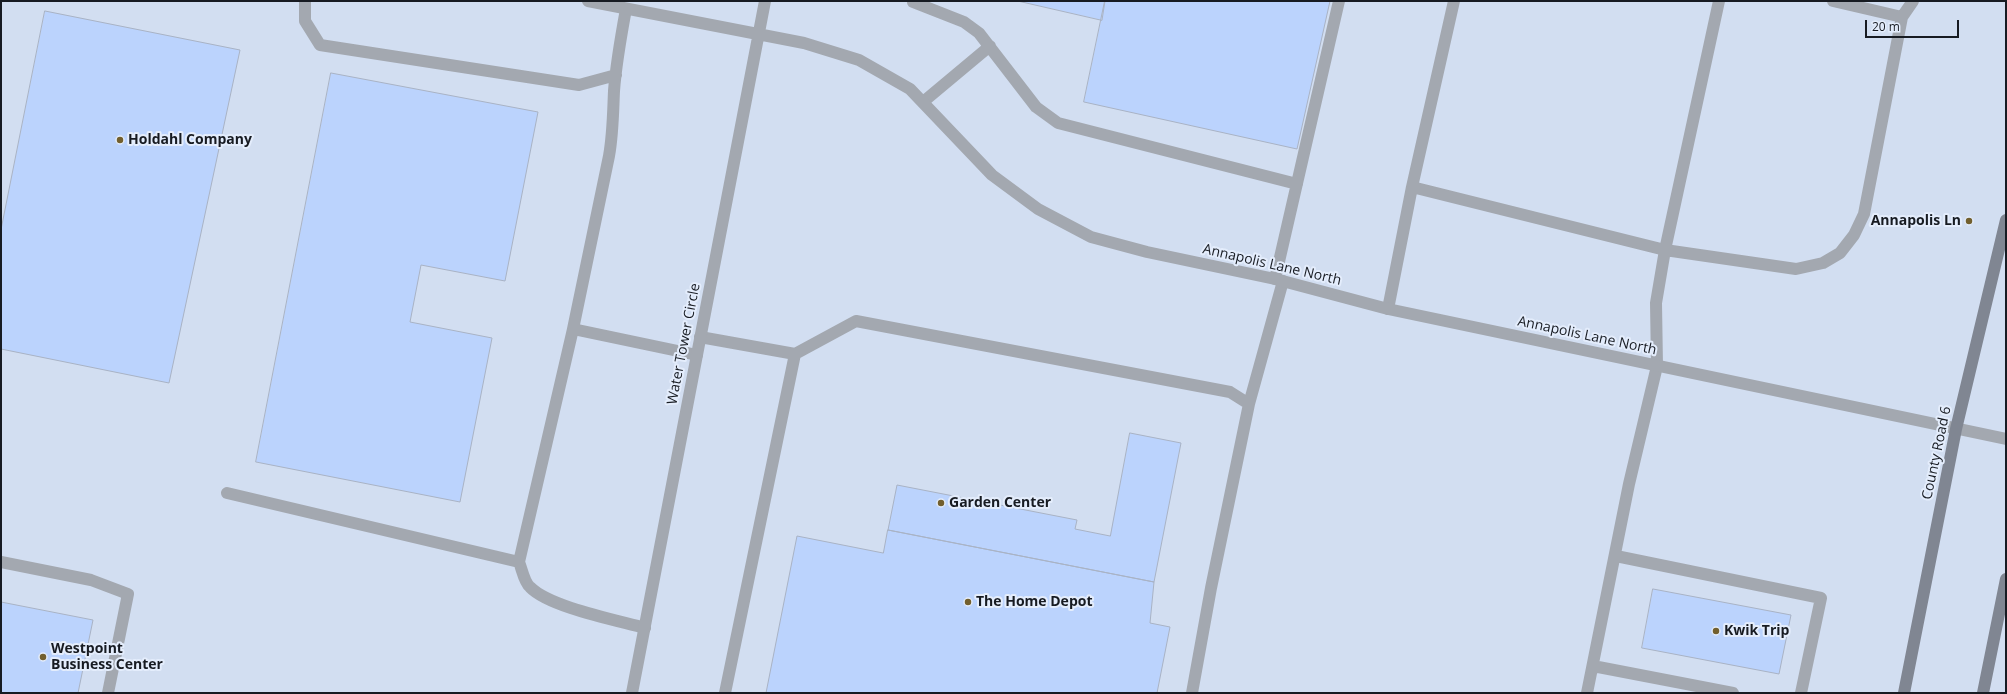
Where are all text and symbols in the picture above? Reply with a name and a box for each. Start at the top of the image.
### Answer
scale bar [1867,12,1961,38]
text: 20 m [1872,18,1900,35]
place label: Holdahl Company [128,132,252,148]
marker: Holdahl Company [115,135,125,145]
place label: Annapolis Ln [1871,213,1961,229]
marker: Annapolis Ln [1964,216,1974,226]
street label: Annapolis Lane North [1201,241,1343,289]
street label: Water Tower Circle [664,282,704,406]
street label: Annapolis Lane North [1516,313,1658,359]
street label: County Road 6 [1919,405,1955,501]
place label: Garden Center [949,495,1051,511]
marker: Garden Center [936,498,946,508]
place label: The Home Depot [976,594,1092,610]
marker: The Home Depot [963,597,973,607]
place label: Kwik Trip [1724,623,1789,639]
marker: Kwik Trip [1711,626,1721,636]
place label: Westpoint Business Center [51,641,163,674]
marker: Westpoint Business Center [38,652,48,662]

